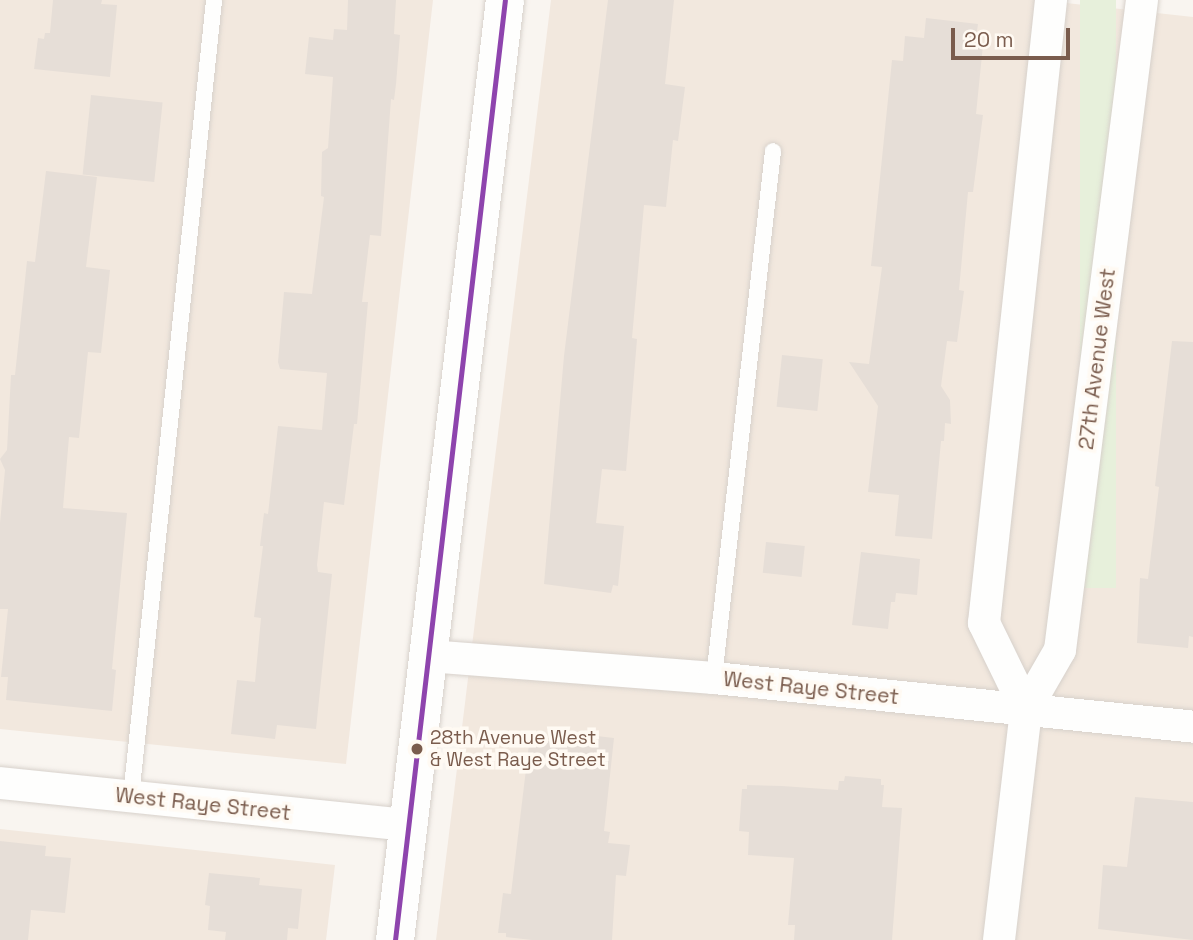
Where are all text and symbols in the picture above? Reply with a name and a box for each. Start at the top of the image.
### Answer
scale bar [955,14,1074,58]
text: 20 m [964,26,1014,53]
street label: 27th Avenue West [1073,267,1121,451]
street label: West Raye Street [722,666,900,710]
place label: 28th Avenue West & West Raye Street [430,727,606,771]
marker: 28th Avenue West & West Raye Street [410,742,424,756]
street label: West Raye Street [114,782,292,826]

